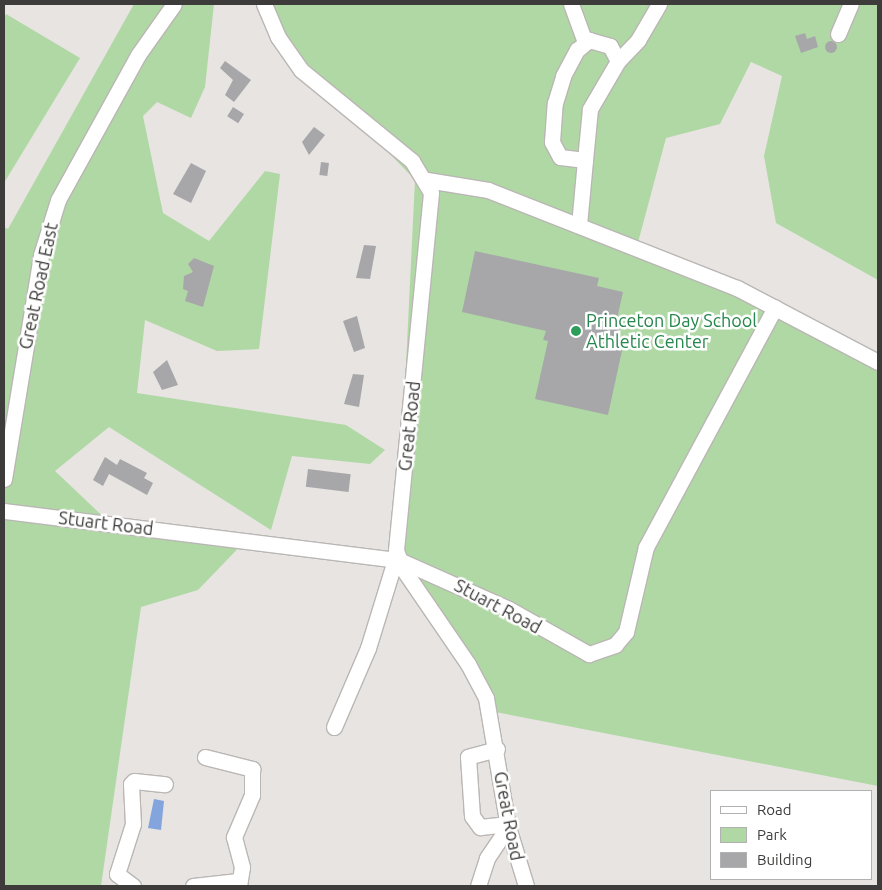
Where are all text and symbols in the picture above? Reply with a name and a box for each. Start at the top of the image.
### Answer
street label: Great Road East [14,221,62,351]
place label: Princeton Day School Athletic Center [586,310,757,352]
marker: Princeton Day School Athletic Center [570,325,582,337]
street label: Great Road [394,380,424,472]
street label: Stuart Road [57,506,155,540]
street label: Stuart Road [451,574,545,638]
street label: Great Road [490,769,528,863]
legend [710,790,872,880]
text: Road [757,801,792,818]
text: Park [757,826,787,843]
text: Building [757,851,812,868]

